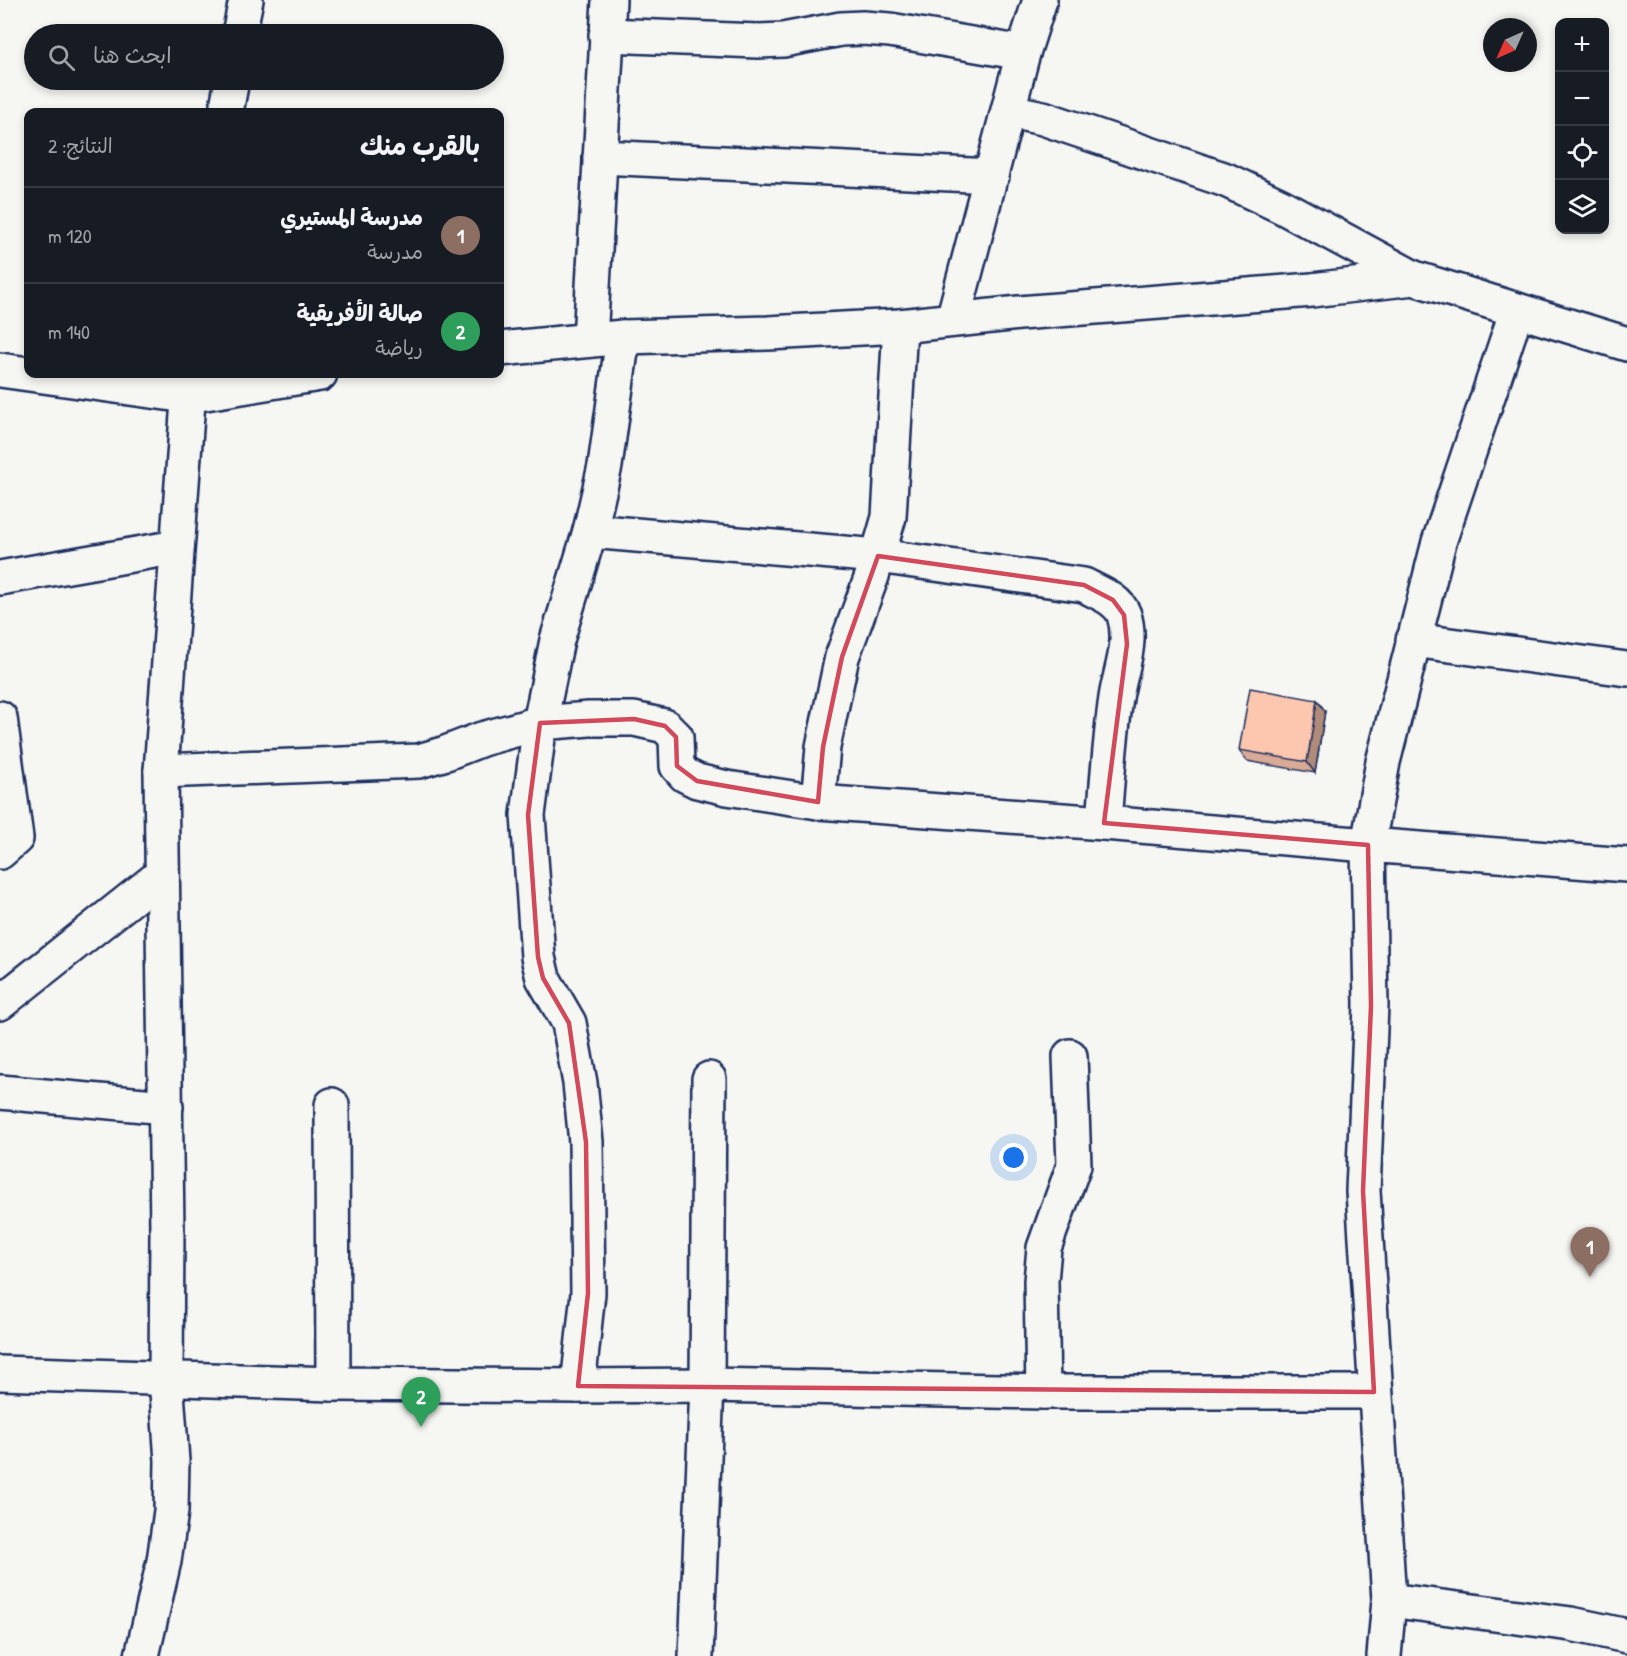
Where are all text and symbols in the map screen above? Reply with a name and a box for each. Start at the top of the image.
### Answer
north arrow [1483,18,1537,72]
map controls [1555,18,1609,234]
button: + [1555,18,1609,72]
search box [24,24,504,90]
text: ابحث هنا [93,40,172,70]
icon: search [45,41,78,74]
button: − [1555,72,1609,126]
button: locate [1555,126,1609,180]
text: بالقرب منك [360,128,480,163]
text: النتائج: 2 [48,132,113,159]
button: layers [1555,180,1609,234]
text: مدرسة المستيري [280,202,423,232]
text: 120 m [48,222,92,249]
text: 1 [457,222,464,249]
text: مدرسة [367,238,423,265]
text: صالة الأفريقية [296,298,423,328]
text: 140 m [48,318,90,345]
text: 2 [456,318,465,345]
text: رياضة [375,334,423,361]
your location [999,1143,1028,1172]
pin: 1 [1570,1228,1610,1277]
pin: 2 [402,1378,440,1427]

